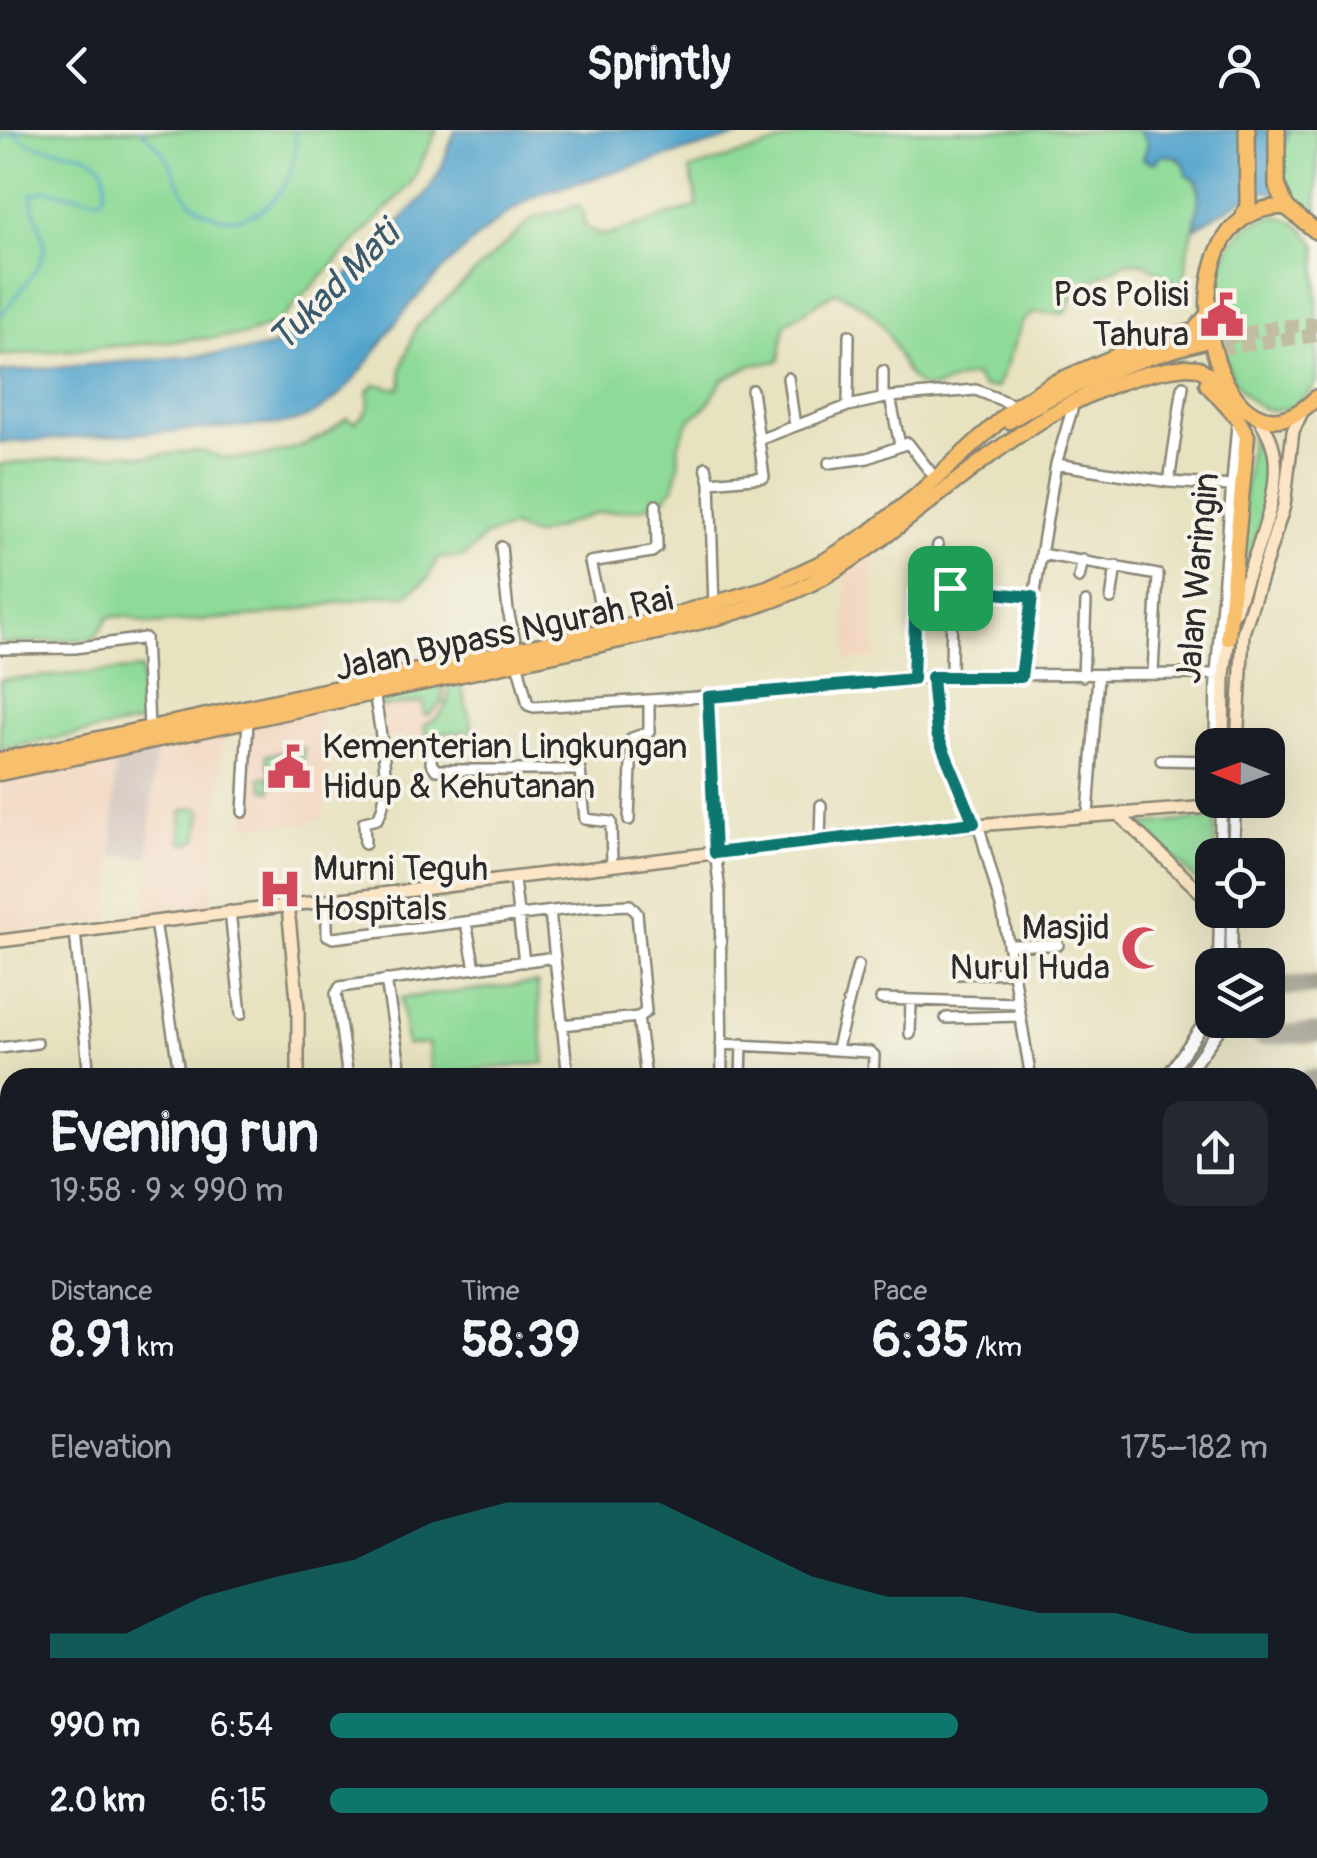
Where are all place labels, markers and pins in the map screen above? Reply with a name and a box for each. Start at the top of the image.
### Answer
place label: Pos Polisi Tahura [1053,273,1189,357]
public building icon: Pos Polisi Tahura [1198,291,1246,339]
pin [908,546,993,631]
place label: Kementerian Lingkungan Hidup & Kehutanan [322,725,688,809]
public building icon: Kementerian Lingkungan Hidup & Kehutanan [265,743,313,791]
place label: Murni Teguh Hospitals [313,847,488,931]
hospital icon: Murni Teguh Hospitals [256,865,304,913]
place label: Masjid Nurul Huda [950,906,1110,990]
mosque icon: Masjid Nurul Huda [1119,924,1167,972]

